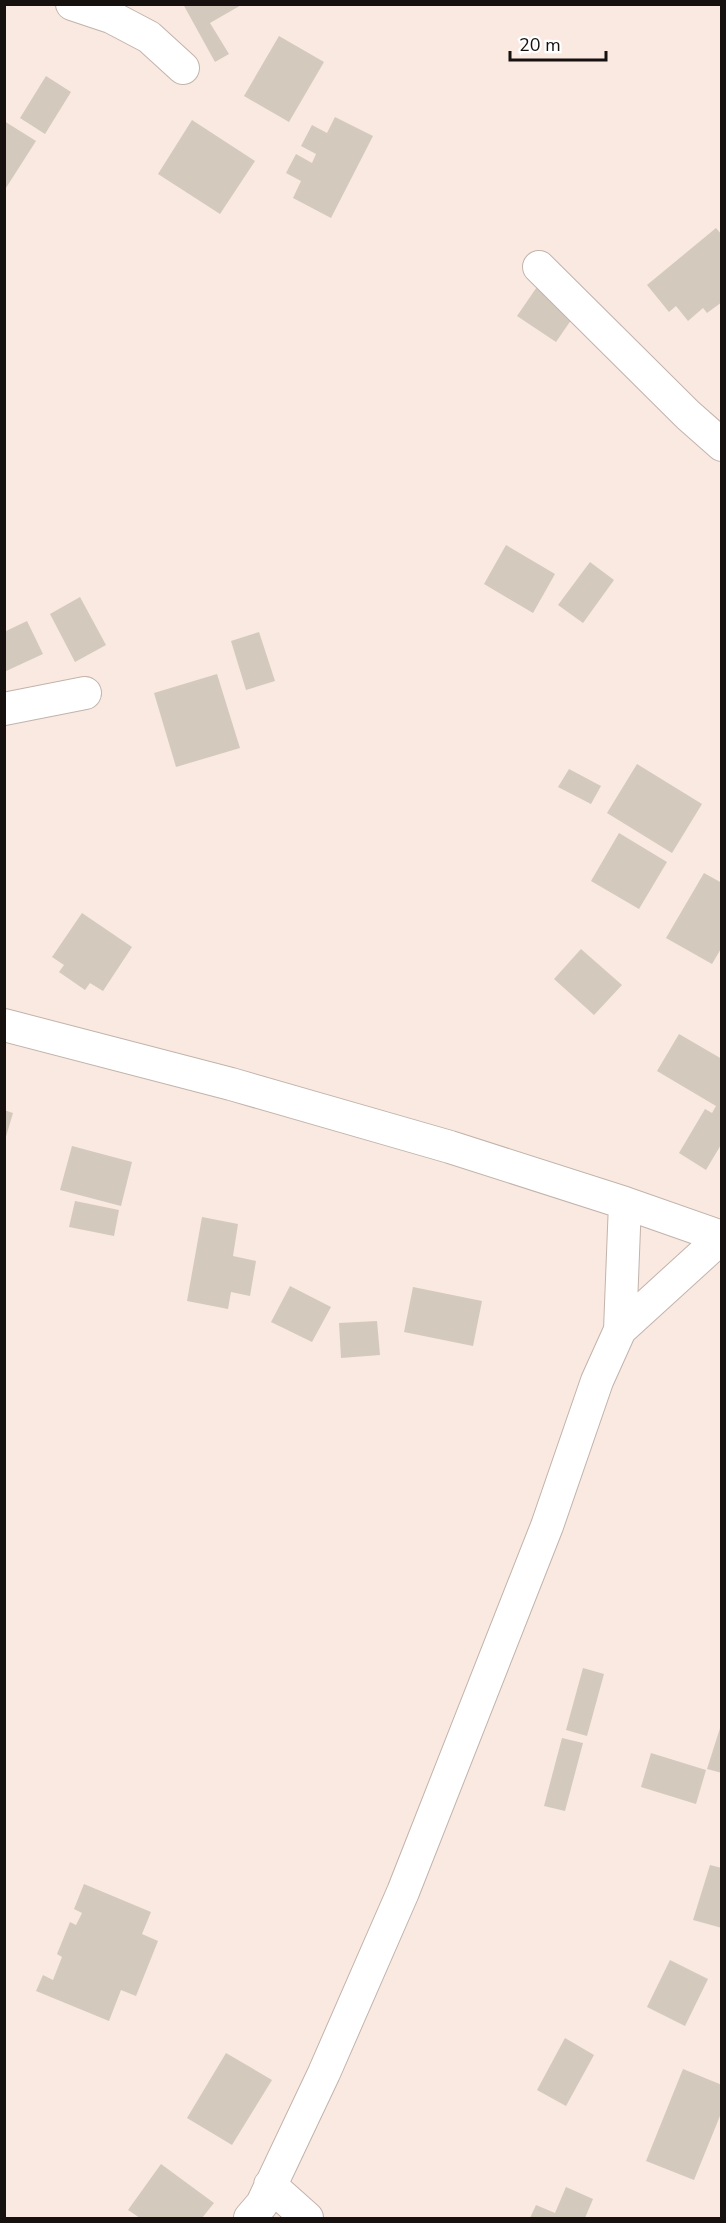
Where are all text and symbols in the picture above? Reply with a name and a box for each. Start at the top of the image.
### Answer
scale bar [510,24,606,62]
text: 20 m [519,33,561,57]

